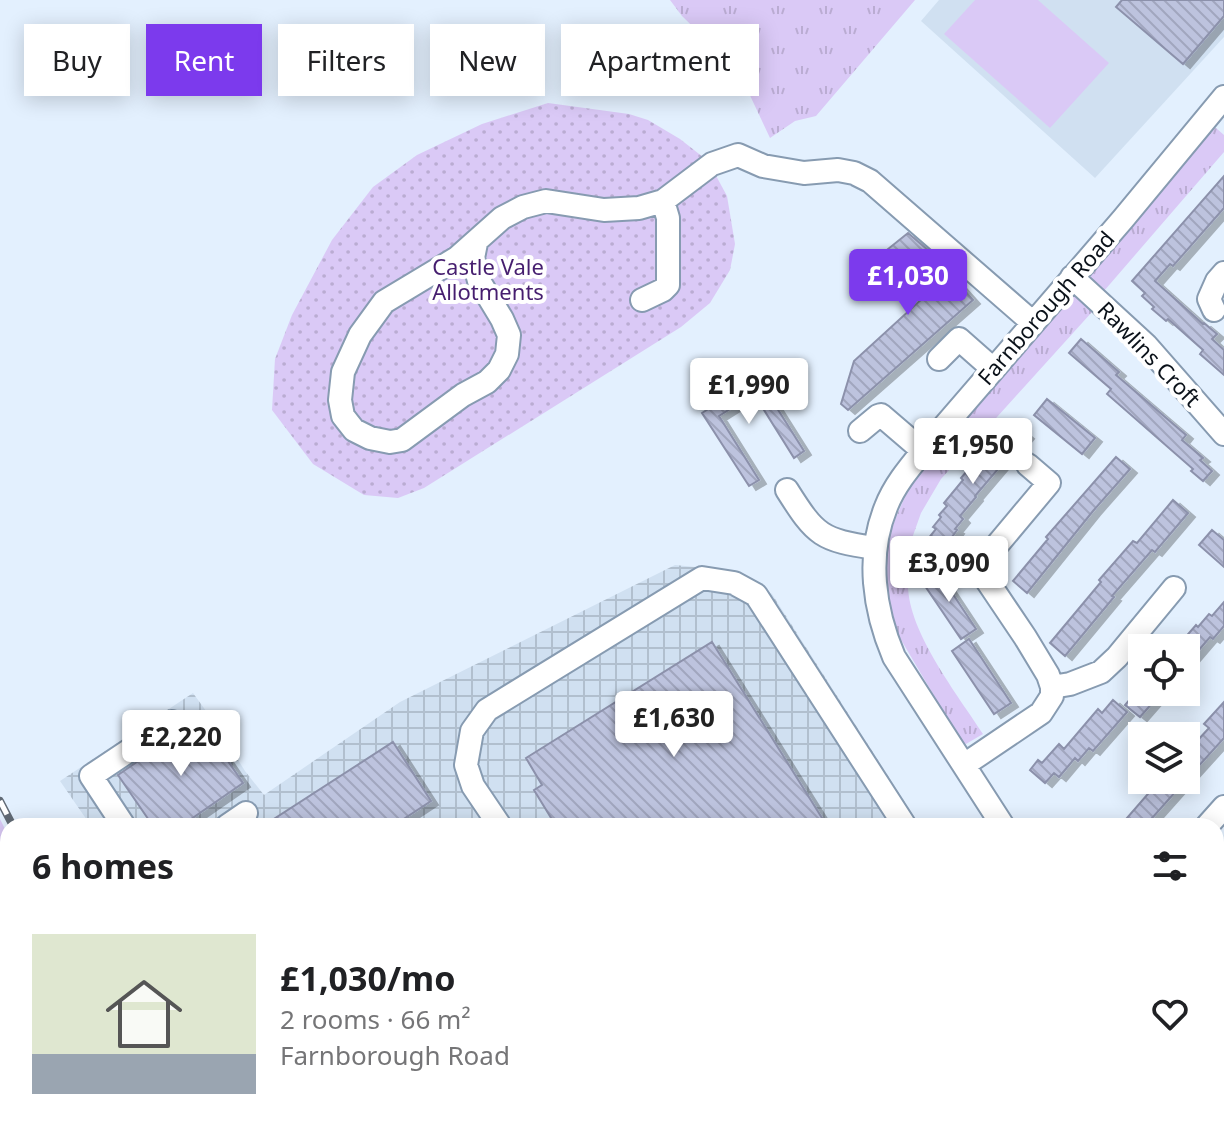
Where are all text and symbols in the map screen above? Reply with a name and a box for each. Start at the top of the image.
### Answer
chip: Buy [24,24,130,96]
chip: Rent [146,24,262,96]
chip: Filters [278,24,414,96]
chip: New [430,24,545,96]
chip: Apartment [561,24,759,96]
street label: Farnborough Road [970,224,1120,391]
pin: £1,030 [843,249,973,317]
park label: Castle Vale Allotments [432,251,544,306]
text: £1,030 [867,257,949,293]
street label: Rawlins Croft [1092,294,1208,413]
pin: £1,990 [684,358,814,426]
text: £1,990 [708,366,790,402]
pin: £1,950 [908,418,1038,486]
text: £1,950 [932,426,1014,462]
pin: £3,090 [884,536,1014,604]
text: £3,090 [908,544,990,580]
map controls [1128,634,1200,794]
button: locate [1128,634,1200,706]
pin: £1,630 [609,691,739,759]
text: £1,630 [633,699,715,735]
pin: £2,220 [116,710,246,778]
text: £2,220 [140,718,222,754]
button: layers [1128,722,1200,794]
text: 6 homes [32,843,174,889]
icon: filters [1148,844,1192,888]
text: £1,030/mo [280,955,455,1001]
icon: home [96,966,192,1062]
icon: heart [1148,992,1192,1036]
text: 2 rooms · 66 m² [280,1001,470,1037]
text: Farnborough Road [280,1037,510,1073]

